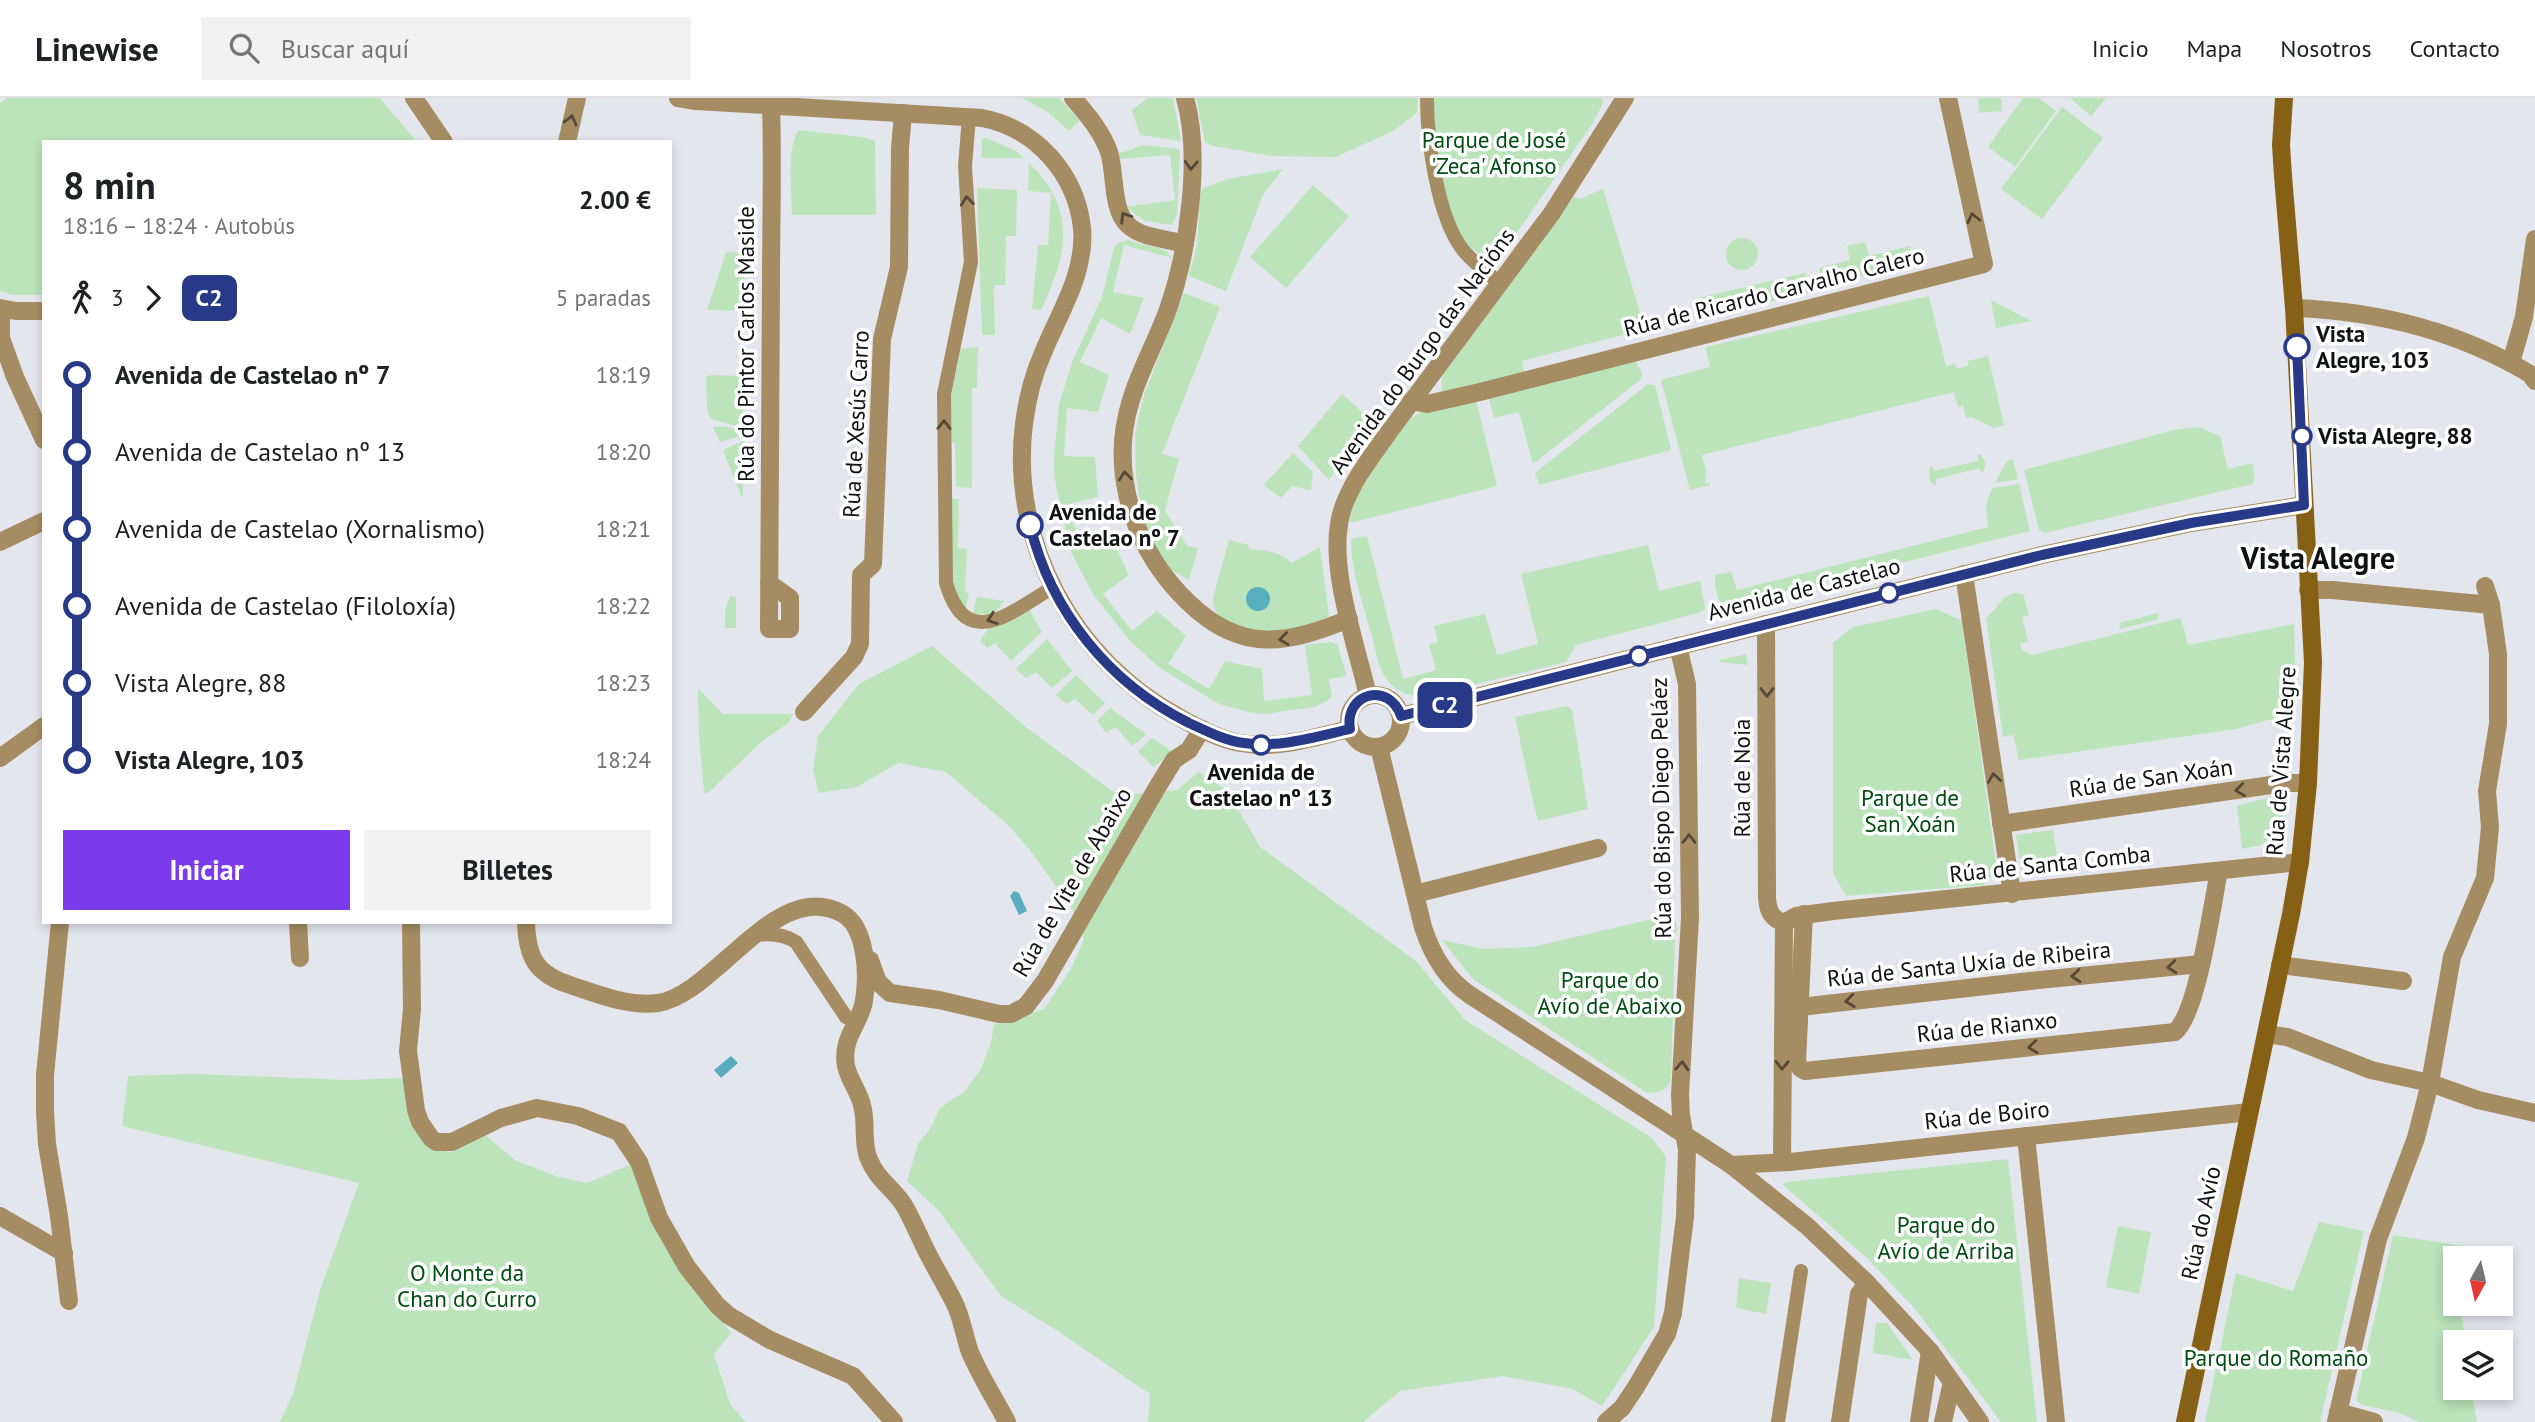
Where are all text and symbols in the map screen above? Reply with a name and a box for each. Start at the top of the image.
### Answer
search box [201,17,691,80]
text: Linewise [35,27,159,70]
icon: search [225,29,263,67]
text: Buscar aquí [281,32,409,65]
text: Inicio [2092,33,2149,64]
text: Mapa [2187,33,2242,64]
text: Nosotros [2280,33,2372,64]
text: Contacto [2410,33,2500,64]
one-way arrow [563,114,577,126]
park label: Parque de José 'Zeca' Afonso [1422,125,1566,180]
text: 8 min [63,160,156,209]
one-way arrow [1184,160,1199,171]
text: 2.00 € [579,183,651,216]
one-way arrow [960,195,975,206]
street label: Rúa do Pintor Carlos Maside [731,206,760,482]
text: 18:16 – 18:24 · Autobús [63,211,295,240]
one-way arrow [1121,212,1134,225]
one-way arrow [1967,212,1982,224]
street label: Avenida do Burgo das Nacións [1323,222,1521,479]
street label: Rúa de Ricardo Carvalho Calero [1621,240,1927,343]
icon: walk [63,279,101,317]
icon: forward [134,279,172,317]
text: C2 [196,282,223,313]
text: 3 [111,283,124,312]
text: 5 paradas [556,283,651,312]
place label: Vista Alegre, 103 [2315,319,2429,374]
street label: Rúa de Xesús Carro [836,329,875,518]
marker: Vista Alegre, 103 [2284,334,2310,360]
text: Avenida de Castelao nº 7 [115,358,391,391]
text: 18:19 [596,360,651,389]
one-way arrow [936,419,951,430]
place label: Vista Alegre, 88 [2317,421,2473,450]
marker: Vista Alegre, 88 [2292,426,2312,446]
text: Avenida de Castelao nº 13 [115,435,405,468]
text: 18:20 [596,437,651,466]
one-way arrow [1118,471,1133,482]
place label: Avenida de Castelao nº 7 [1049,497,1180,552]
text: Avenida de Castelao (Xornalismo) [115,512,485,545]
marker: Avenida de Castelao nº 7 [1017,512,1043,538]
text: 18:21 [596,514,651,543]
district label: Vista Alegre [2240,538,2395,577]
street label: Avenida de Castelao [1705,551,1903,626]
unlabelled marker [1879,583,1899,603]
text: Avenida de Castelao (Filoloxía) [115,589,456,622]
text: 18:22 [596,591,651,620]
one-way arrow [986,611,998,625]
one-way arrow [1279,632,1290,647]
unlabelled marker [1629,646,1649,666]
street label: Rúa de Vista Alegre [2259,665,2302,857]
text: Vista Alegre, 88 [115,666,286,699]
text: 18:23 [596,668,651,697]
street label: Rúa do Bispo Diego Peláez [1644,677,1677,939]
line badge: C2 [1414,682,1476,728]
one-way arrow [1759,688,1775,698]
text: C2 [1431,689,1459,720]
street label: Rúa de Noia [1727,719,1756,837]
marker: Avenida de Castelao nº 13 [1251,735,1271,755]
text: Vista Alegre, 103 [115,743,304,776]
text: 18:24 [596,745,651,774]
street label: Rúa de San Xoán [2067,752,2234,803]
place label: Avenida de Castelao nº 13 [1189,757,1333,812]
one-way arrow [1987,772,2002,784]
street label: Rúa de Vite de Abaixo [1005,782,1138,982]
one-way arrow [2235,782,2246,797]
park label: Parque de San Xoán [1861,783,1959,838]
button: Iniciar [63,830,350,910]
button: Billetes [364,830,651,910]
one-way arrow [1681,833,1697,844]
street label: Rúa de Santa Comba [1948,839,2152,888]
street label: Rúa de Santa Uxía de Ribeira [1826,934,2112,993]
one-way arrow [2167,959,2178,974]
park label: Parque do Avío de Abaixo [1538,965,1682,1020]
one-way arrow [2071,968,2082,983]
one-way arrow [1844,994,1856,1009]
street label: Rúa de Rianxo [1915,1005,2059,1048]
one-way arrow [2028,1039,2039,1054]
one-way arrow [1774,1060,1790,1070]
one-way arrow [1674,1061,1689,1072]
street label: Rúa de Boiro [1923,1094,2051,1135]
street label: Rúa do Avío [2174,1163,2227,1283]
park label: Parque do Avío de Arriba [1878,1210,2014,1265]
north arrow [2443,1246,2513,1316]
map controls [2443,1246,2513,1400]
park label: O Monte da Chan do Curro [397,1258,537,1313]
button: layers [2443,1330,2513,1400]
park label: Parque do Romaño [2184,1343,2368,1372]

